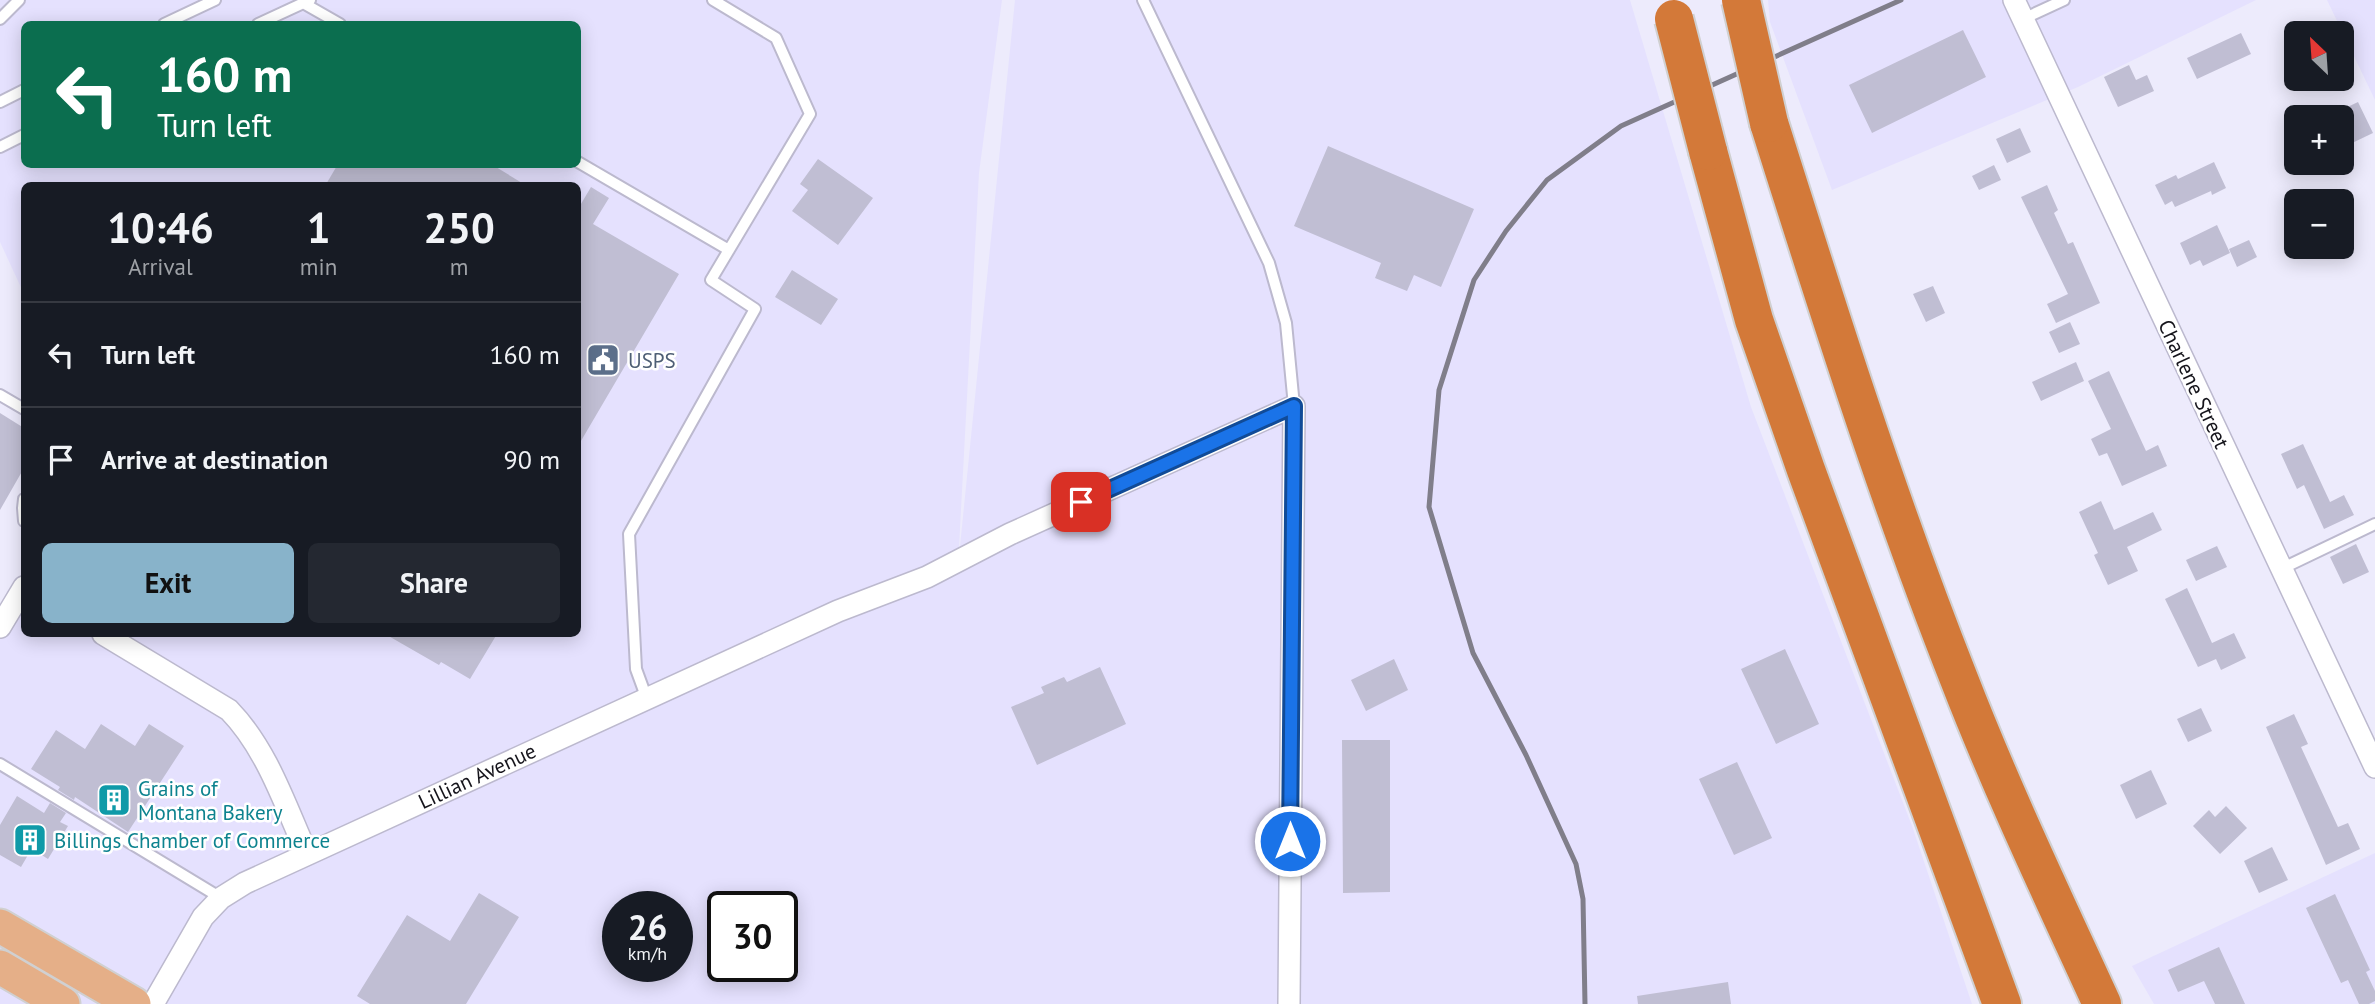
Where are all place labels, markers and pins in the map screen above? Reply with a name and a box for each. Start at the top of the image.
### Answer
public building icon: USPS [584,341,622,379]
place label: USPS [628,347,676,374]
pin [1051,472,1111,532]
place label: Grains of Montana Bakery [138,775,283,826]
building icon: Grains of Montana Bakery [95,781,133,819]
building icon: Billings Chamber of Commerce [11,821,49,859]
place label: Billings Chamber of Commerce [54,827,330,854]

